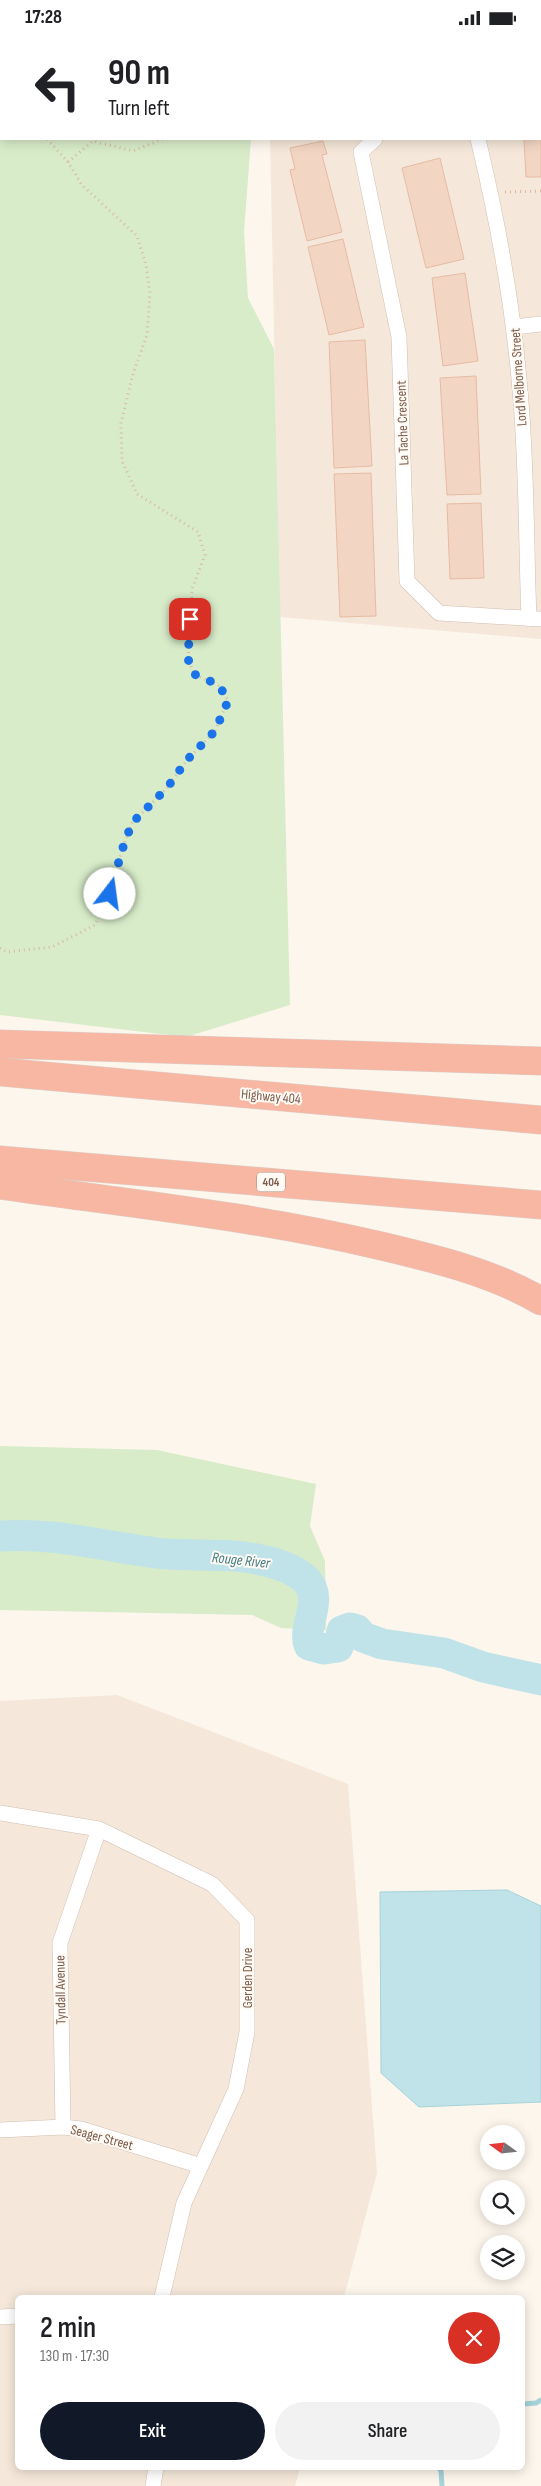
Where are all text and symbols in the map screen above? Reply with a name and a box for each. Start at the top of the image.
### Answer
text: 17:28 [25,6,62,29]
text: 90 m [108,52,170,95]
icon: left [25,55,90,120]
text: Turn left [108,95,170,122]
street label: Lord Melborne Street [507,327,530,427]
street label: La Tache Crescent [393,380,412,466]
pin [169,598,211,640]
icon: arrive [176,605,204,633]
position arrow [83,867,135,919]
street label: Highway 404 [240,1085,302,1108]
road number: 404 [257,1173,285,1191]
water label: Rouge River [211,1548,272,1573]
street label: Gerden Drive [239,1948,256,2008]
street label: Tyndall Avenue [51,1955,70,2025]
street label: Seager Street [69,2121,135,2154]
north arrow [480,2125,525,2170]
map controls [480,2125,525,2280]
button: search [480,2180,525,2225]
button: layers [480,2235,525,2280]
text: 2 min [40,2310,96,2346]
button: close [448,2312,500,2364]
text: 130 m · 17:30 [40,2347,109,2366]
button: Exit [40,2402,265,2460]
button: Share [275,2402,500,2460]

